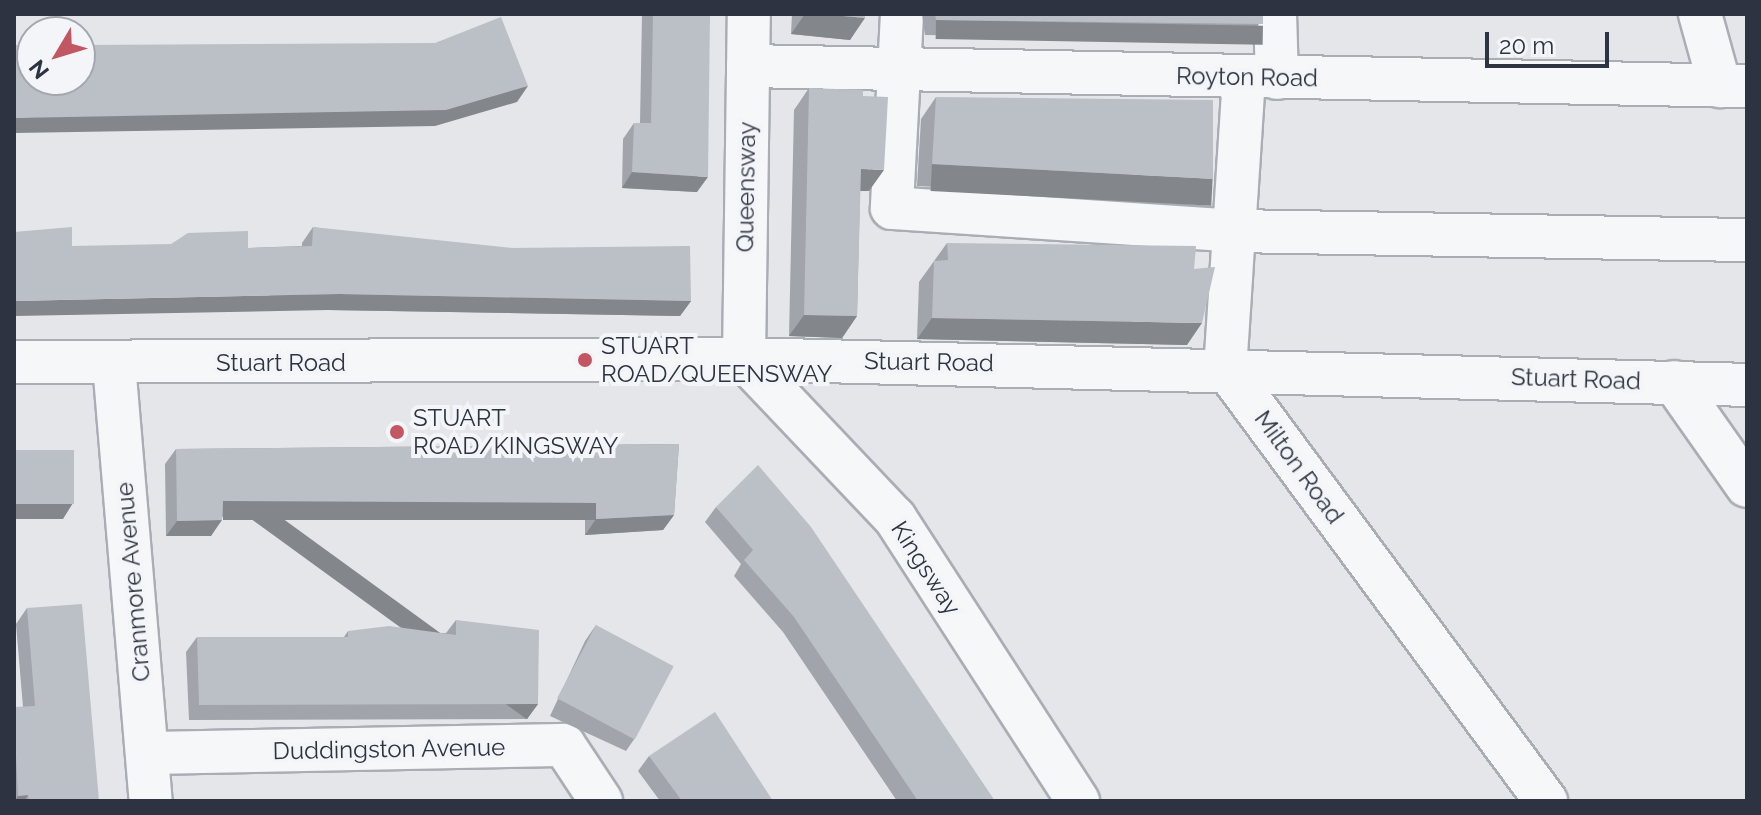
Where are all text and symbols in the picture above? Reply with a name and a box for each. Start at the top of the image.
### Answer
north arrow [16,16,96,96]
scale bar [1489,16,1613,66]
text: 20 m [1499,31,1554,60]
text: N [23,55,54,84]
street label: Royton Road [1176,61,1318,93]
street label: Queensway [730,121,762,253]
place label: STUART ROAD/QUEENSWAY [601,332,832,388]
street label: Stuart Road [864,346,994,378]
street label: Stuart Road [216,349,346,377]
marker: STUART ROAD/QUEENSWAY [576,351,594,369]
street label: Stuart Road [1511,362,1641,396]
place label: STUART ROAD/KINGSWAY [413,404,618,460]
street label: Milton Road [1248,405,1350,529]
marker: STUART ROAD/KINGSWAY [388,423,406,441]
street label: Cranmore Avenue [110,481,156,683]
street label: Kingsway [885,516,967,620]
street label: Duddingston Avenue [272,733,506,765]

